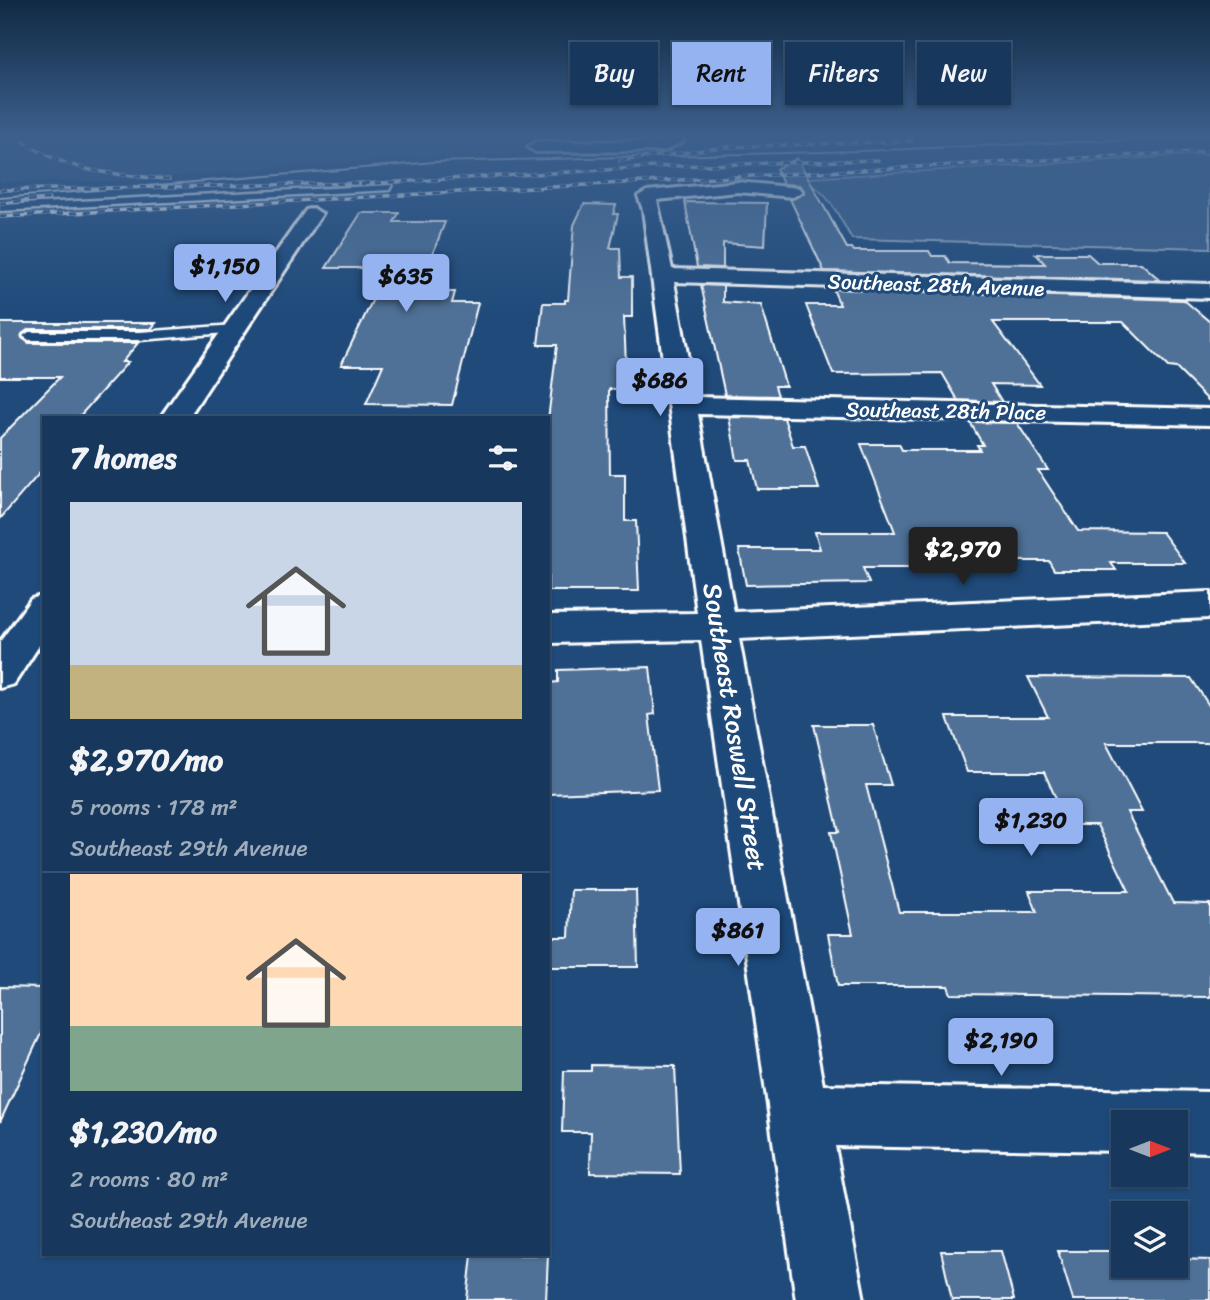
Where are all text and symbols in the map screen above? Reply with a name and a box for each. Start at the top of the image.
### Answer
chip: Buy [570,42,658,105]
chip: Rent [672,42,771,105]
chip: Filters [785,42,903,105]
chip: New [917,42,1011,105]
pin: $1,150 [168,244,282,304]
text: $1,150 [190,246,260,287]
pin: $635 [365,254,447,314]
text: $635 [378,256,434,297]
street label: Southeast 28th Avenue [827,262,1045,308]
pin: $686 [619,358,701,418]
text: $686 [632,360,688,401]
street label: Southeast 28th Place [846,390,1047,432]
text: 7 homes [70,431,177,485]
icon: filters [484,439,522,477]
pin: $2,970 [906,528,1020,587]
text: $2,970 [925,529,1001,570]
icon: home [233,548,359,674]
street label: Southeast Roswell Street [689,579,781,875]
text: $2,970/mo [70,733,223,787]
text: 5 rooms · 178 m² [70,787,238,828]
pin: $1,230 [974,798,1088,858]
text: $1,230 [995,800,1067,841]
text: Southeast 29th Avenue [70,828,308,869]
pin: $861 [697,908,779,968]
text: $861 [712,910,764,951]
icon: home [233,920,359,1046]
pin: $2,190 [944,1018,1058,1078]
text: $2,190 [964,1020,1038,1061]
text: $1,230/mo [70,1105,217,1159]
north arrow [1111,1110,1188,1186]
map controls [1111,1110,1188,1278]
text: 2 rooms · 80 m² [70,1159,228,1200]
text: Southeast 29th Avenue [70,1200,308,1241]
button: layers [1111,1201,1188,1278]

